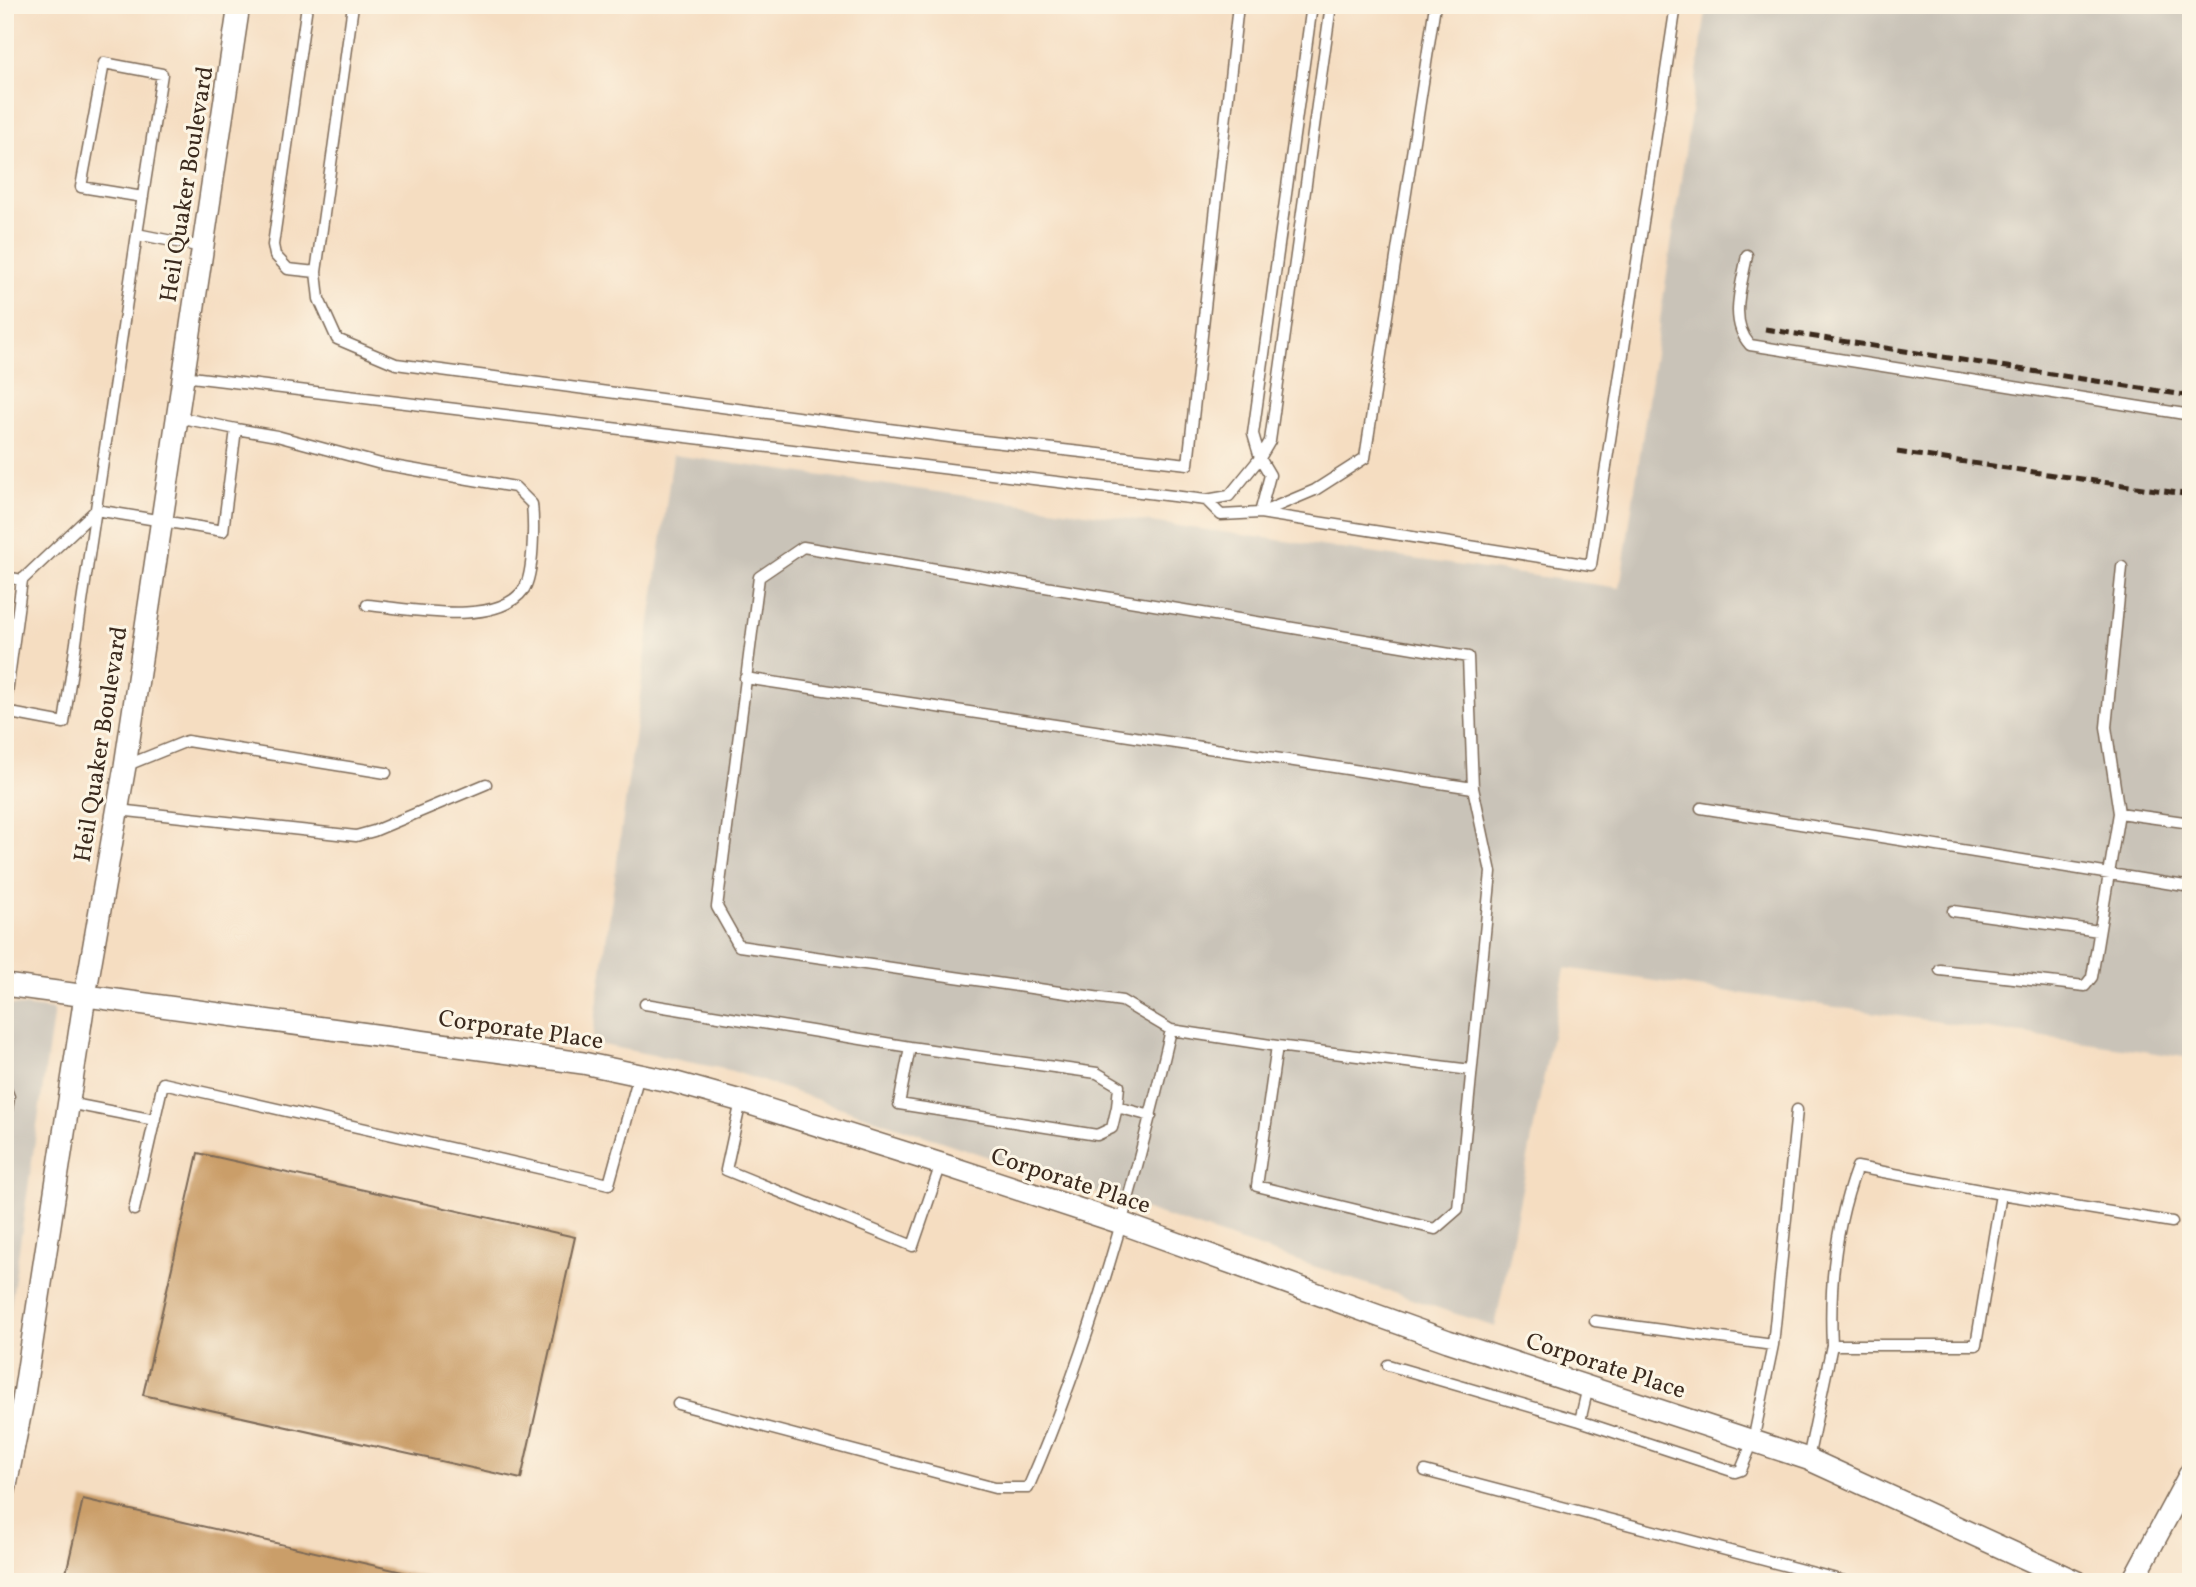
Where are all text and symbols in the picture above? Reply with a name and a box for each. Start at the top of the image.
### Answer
street label: Heil Quaker Boulevard [153,64,223,305]
street label: Heil Quaker Boulevard [67,624,137,865]
street label: Corporate Place [436,1003,605,1059]
street label: Corporate Place [986,1140,1155,1224]
street label: Corporate Place [1521,1325,1690,1409]

